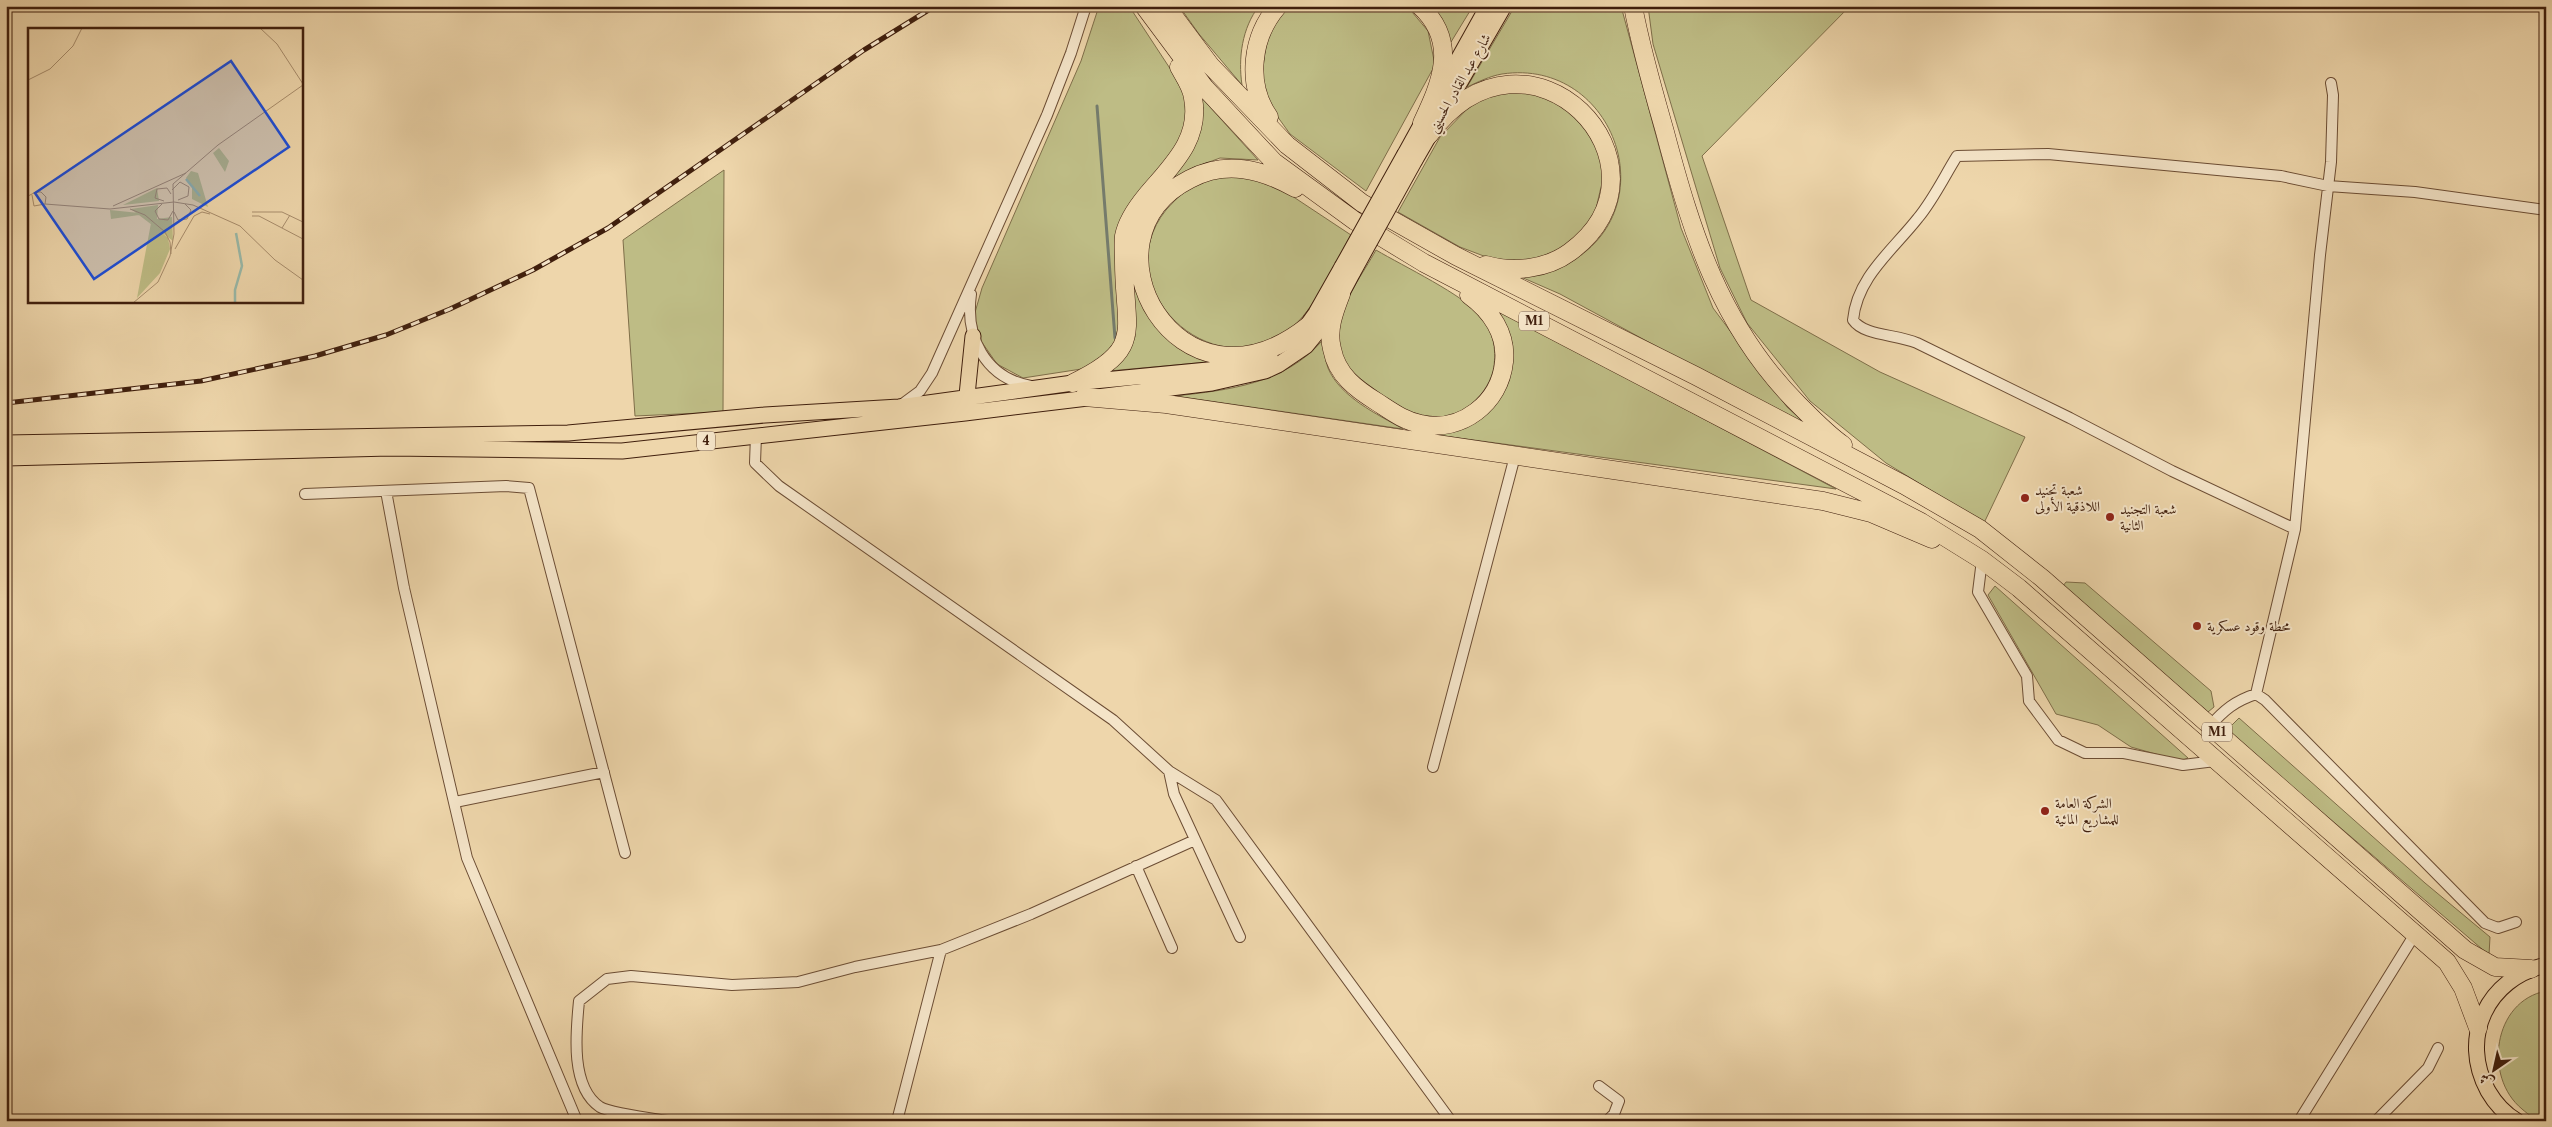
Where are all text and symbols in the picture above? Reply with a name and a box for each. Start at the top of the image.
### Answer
inset map [28,28,302,302]
street label: شارع عبد القادر الحسيني [1423,30,1498,138]
road number: M1 [1519,312,1549,331]
road number: 4 [697,432,715,451]
place label: شعبة تجنيد اللاذقية الأولى [2035,481,2100,515]
marker: شعبة تجنيد اللاذقية الأولى [2019,492,2031,504]
place label: شعبة التجنيد الثانية [2120,500,2176,534]
marker: شعبة التجنيد الثانية [2104,511,2116,523]
place label: محطة وقود عسكرية [2207,617,2291,636]
marker: محطة وقود عسكرية [2191,620,2203,632]
road number: M1 [2202,722,2232,742]
place label: الشركة العامة للمشاريع المائية [2055,794,2119,833]
marker: الشركة العامة للمشاريع المائية [2039,805,2051,817]
north arrow [2470,1044,2520,1094]
text: ش [2476,1069,2498,1092]

